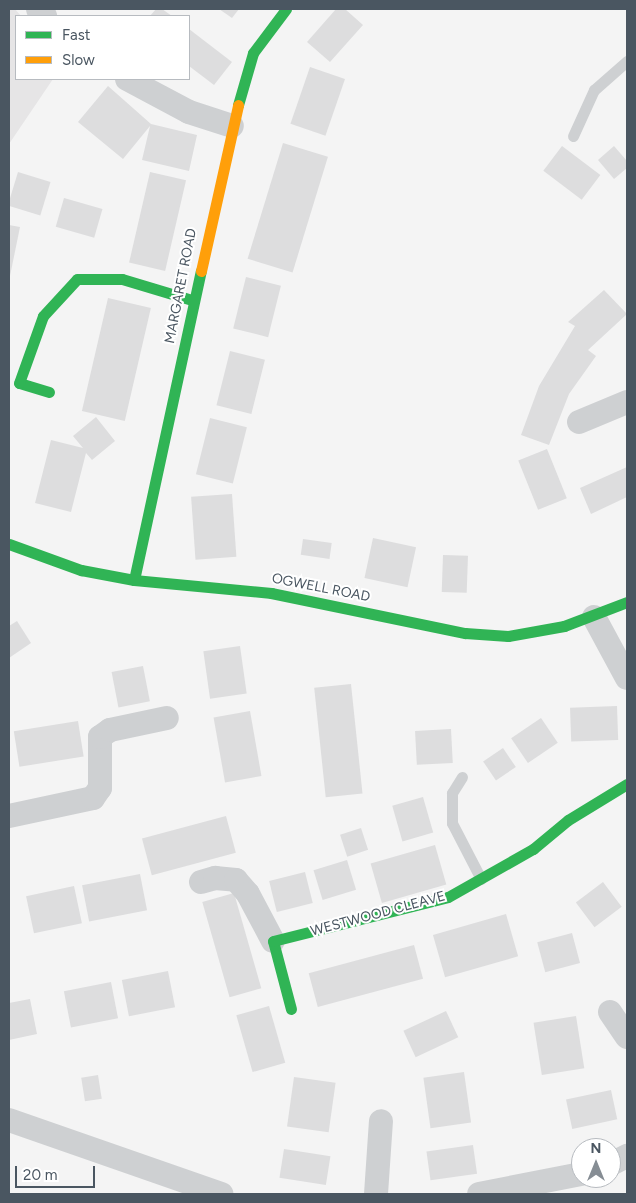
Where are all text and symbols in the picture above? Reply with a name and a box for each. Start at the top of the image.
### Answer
legend [15,15,190,80]
text: Fast [62,26,90,44]
text: Slow [62,51,95,69]
street label: MARGARET ROAD [162,227,200,345]
street label: OGWELL ROAD [270,570,372,606]
street label: WESTWOOD CLEAVE [309,888,447,940]
north arrow [571,1138,621,1188]
text: N [591,1140,601,1157]
scale bar [18,1156,98,1188]
text: 20 m [23,1166,57,1184]

